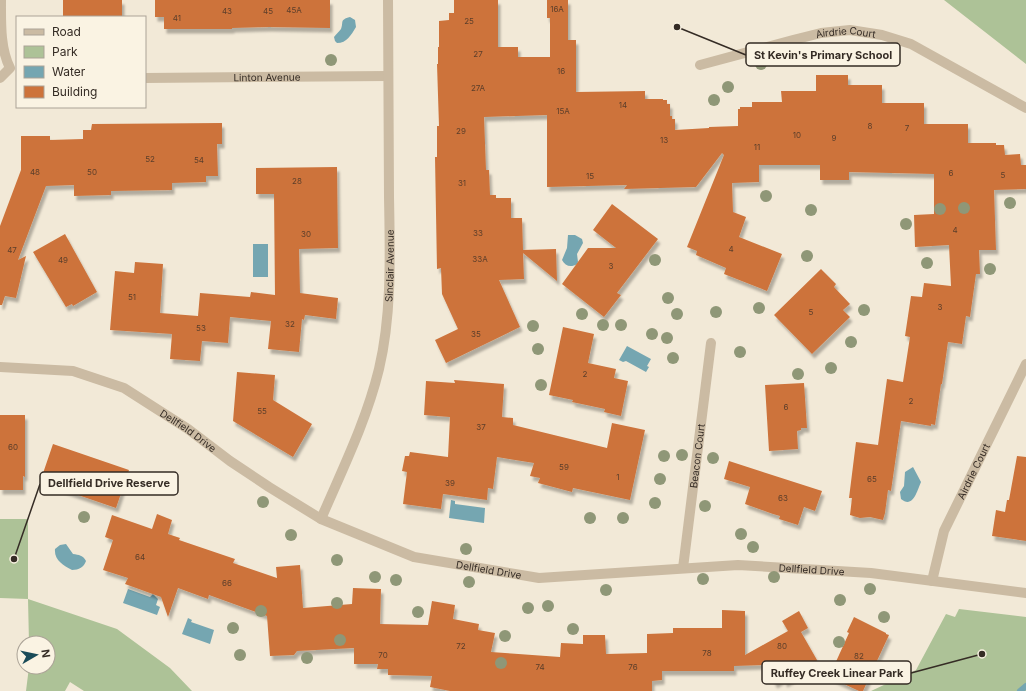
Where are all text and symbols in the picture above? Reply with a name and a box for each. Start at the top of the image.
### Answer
house number: 16A [550,4,564,14]
house number: 45A [286,5,302,15]
house number: 43 [222,6,232,16]
house number: 45 [263,6,273,16]
house number: 41 [173,13,181,23]
legend [16,16,146,108]
house number: 25 [464,16,474,26]
text: Road [52,24,81,39]
street label: Airdrie Court [814,24,877,40]
callout: St Kevin's Primary School [746,43,900,66]
text: Park [52,44,78,59]
text: St Kevin's Primary School [754,48,892,62]
house number: 27 [473,49,483,59]
text: Water [52,64,86,79]
house number: 16 [557,66,565,76]
street label: Linton Avenue [233,71,301,83]
house number: 27A [471,83,486,93]
text: Building [52,84,97,99]
house number: 14 [619,100,627,110]
house number: 15A [556,106,570,116]
house number: 8 [868,121,873,131]
house number: 7 [905,123,910,133]
house number: 29 [456,126,466,136]
house number: 10 [793,130,801,140]
house number: 9 [832,133,837,143]
house number: 13 [660,135,668,145]
house number: 11 [754,142,760,152]
house number: 52 [145,154,155,164]
house number: 54 [194,155,204,165]
house number: 48 [30,167,40,177]
house number: 50 [87,167,97,177]
house number: 6 [949,168,954,178]
house number: 5 [1001,170,1006,180]
house number: 15 [586,171,594,181]
house number: 28 [292,176,302,186]
house number: 31 [458,178,466,188]
house number: 4 [952,225,958,235]
house number: 33 [473,228,483,238]
house number: 30 [301,229,311,239]
street label: Sinclair Avenue [382,229,396,302]
house number: 4 [728,244,734,254]
house number: 47 [7,245,17,255]
house number: 33A [472,254,488,264]
house number: 49 [58,255,68,265]
house number: 3 [609,261,614,271]
house number: 51 [128,292,136,302]
house number: 3 [938,302,943,312]
house number: 5 [809,307,814,317]
house number: 32 [285,319,295,329]
house number: 53 [196,323,206,333]
house number: 35 [471,329,481,339]
house number: 2 [583,369,588,379]
house number: 2 [909,396,914,406]
house number: 6 [784,402,789,412]
house number: 55 [257,406,267,416]
street label: Dellfield Drive [158,407,219,455]
house number: 37 [476,422,486,432]
street label: Beacon Court [687,422,707,489]
street label: Airdrie Court [955,441,992,501]
house number: 60 [8,442,18,452]
house number: 59 [559,462,569,472]
callout: Dellfield Drive Reserve [40,472,178,495]
house number: 1 [616,472,620,482]
house number: 65 [867,474,877,484]
text: Dellfield Drive Reserve [48,476,170,490]
house number: 39 [445,478,455,488]
house number: 63 [778,493,788,503]
house number: 64 [135,552,145,562]
street label: Dellfield Drive [455,558,523,581]
street label: Dellfield Drive [778,561,845,577]
house number: 66 [222,578,232,588]
north arrow [16,635,56,675]
house number: 72 [456,641,466,651]
house number: 80 [777,641,787,651]
text: N [38,648,53,659]
house number: 78 [702,648,712,658]
house number: 70 [378,650,388,660]
house number: 82 [854,651,864,661]
callout: Ruffey Creek Linear Park [762,661,911,684]
house number: 74 [535,662,545,672]
house number: 76 [628,662,638,672]
text: Ruffey Creek Linear Park [771,666,904,680]

